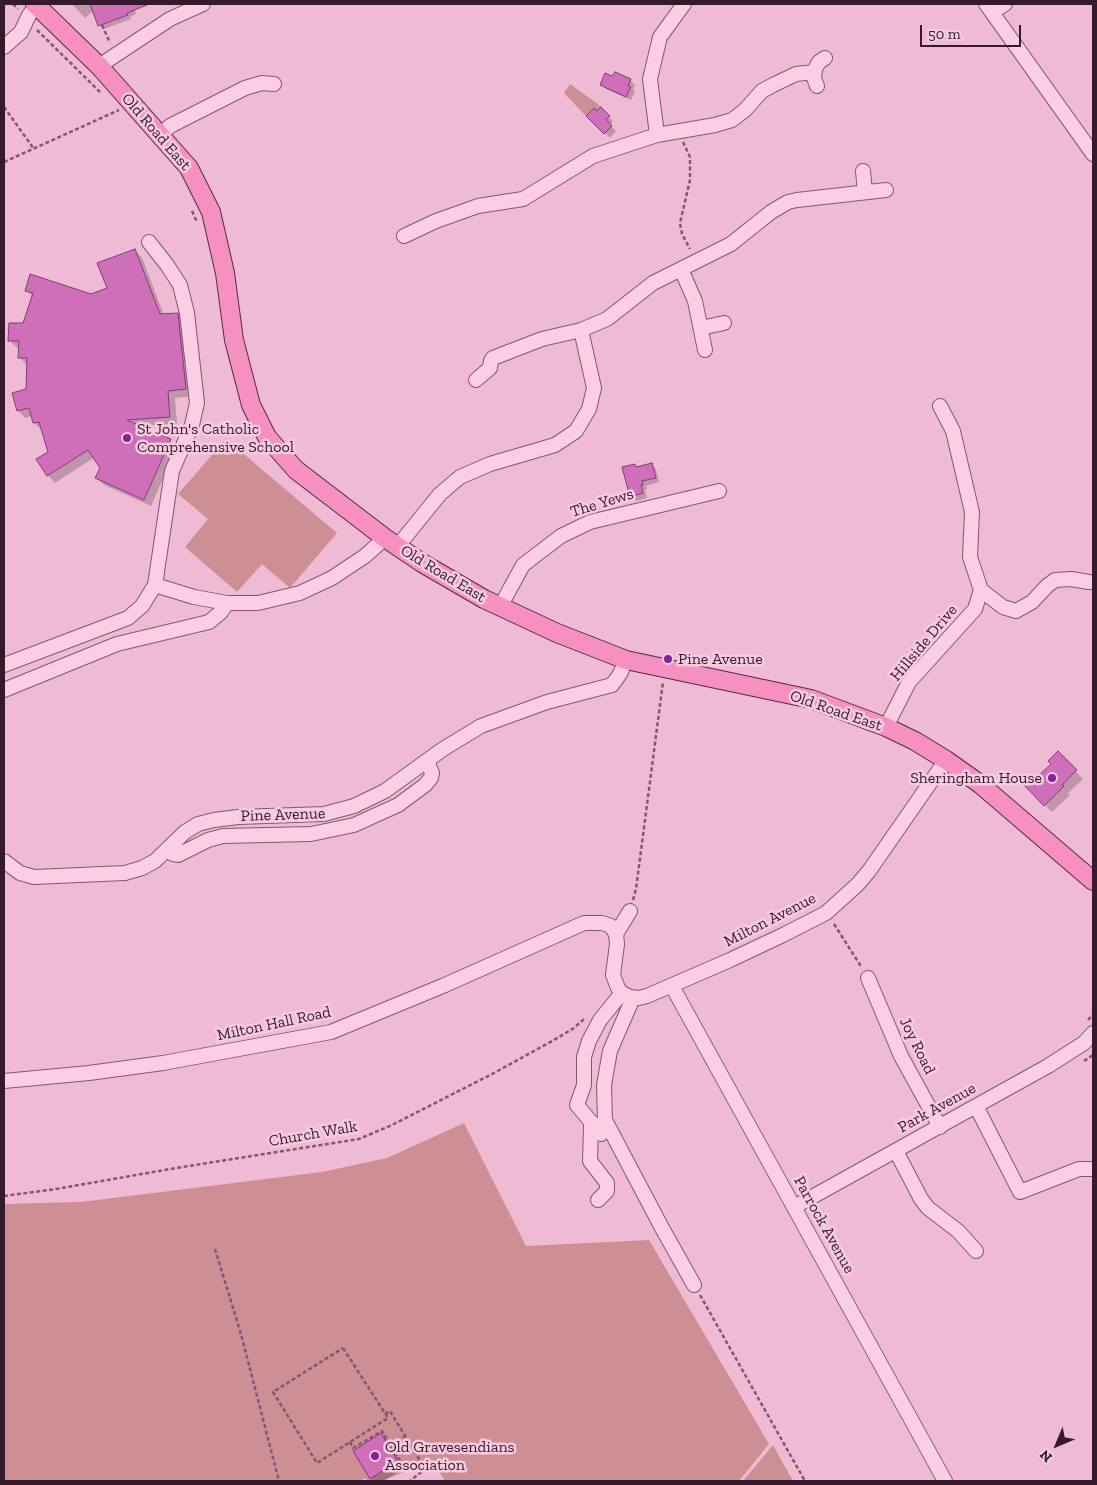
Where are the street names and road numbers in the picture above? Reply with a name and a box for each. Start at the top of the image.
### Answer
street label: Old Road East [117,89,195,175]
street label: The Yews [568,484,636,522]
street label: Old Road East [397,541,489,607]
street label: Hillside Drive [886,601,962,685]
street label: Old Road East [787,686,885,736]
street label: Pine Avenue [240,804,326,826]
street label: Milton Avenue [721,889,819,951]
street label: Milton Hall Road [215,1003,333,1045]
street label: Joy Road [895,1014,939,1078]
street label: Park Avenue [895,1079,979,1137]
street label: Church Walk [267,1117,359,1151]
street label: Parrock Avenue [789,1173,859,1277]

